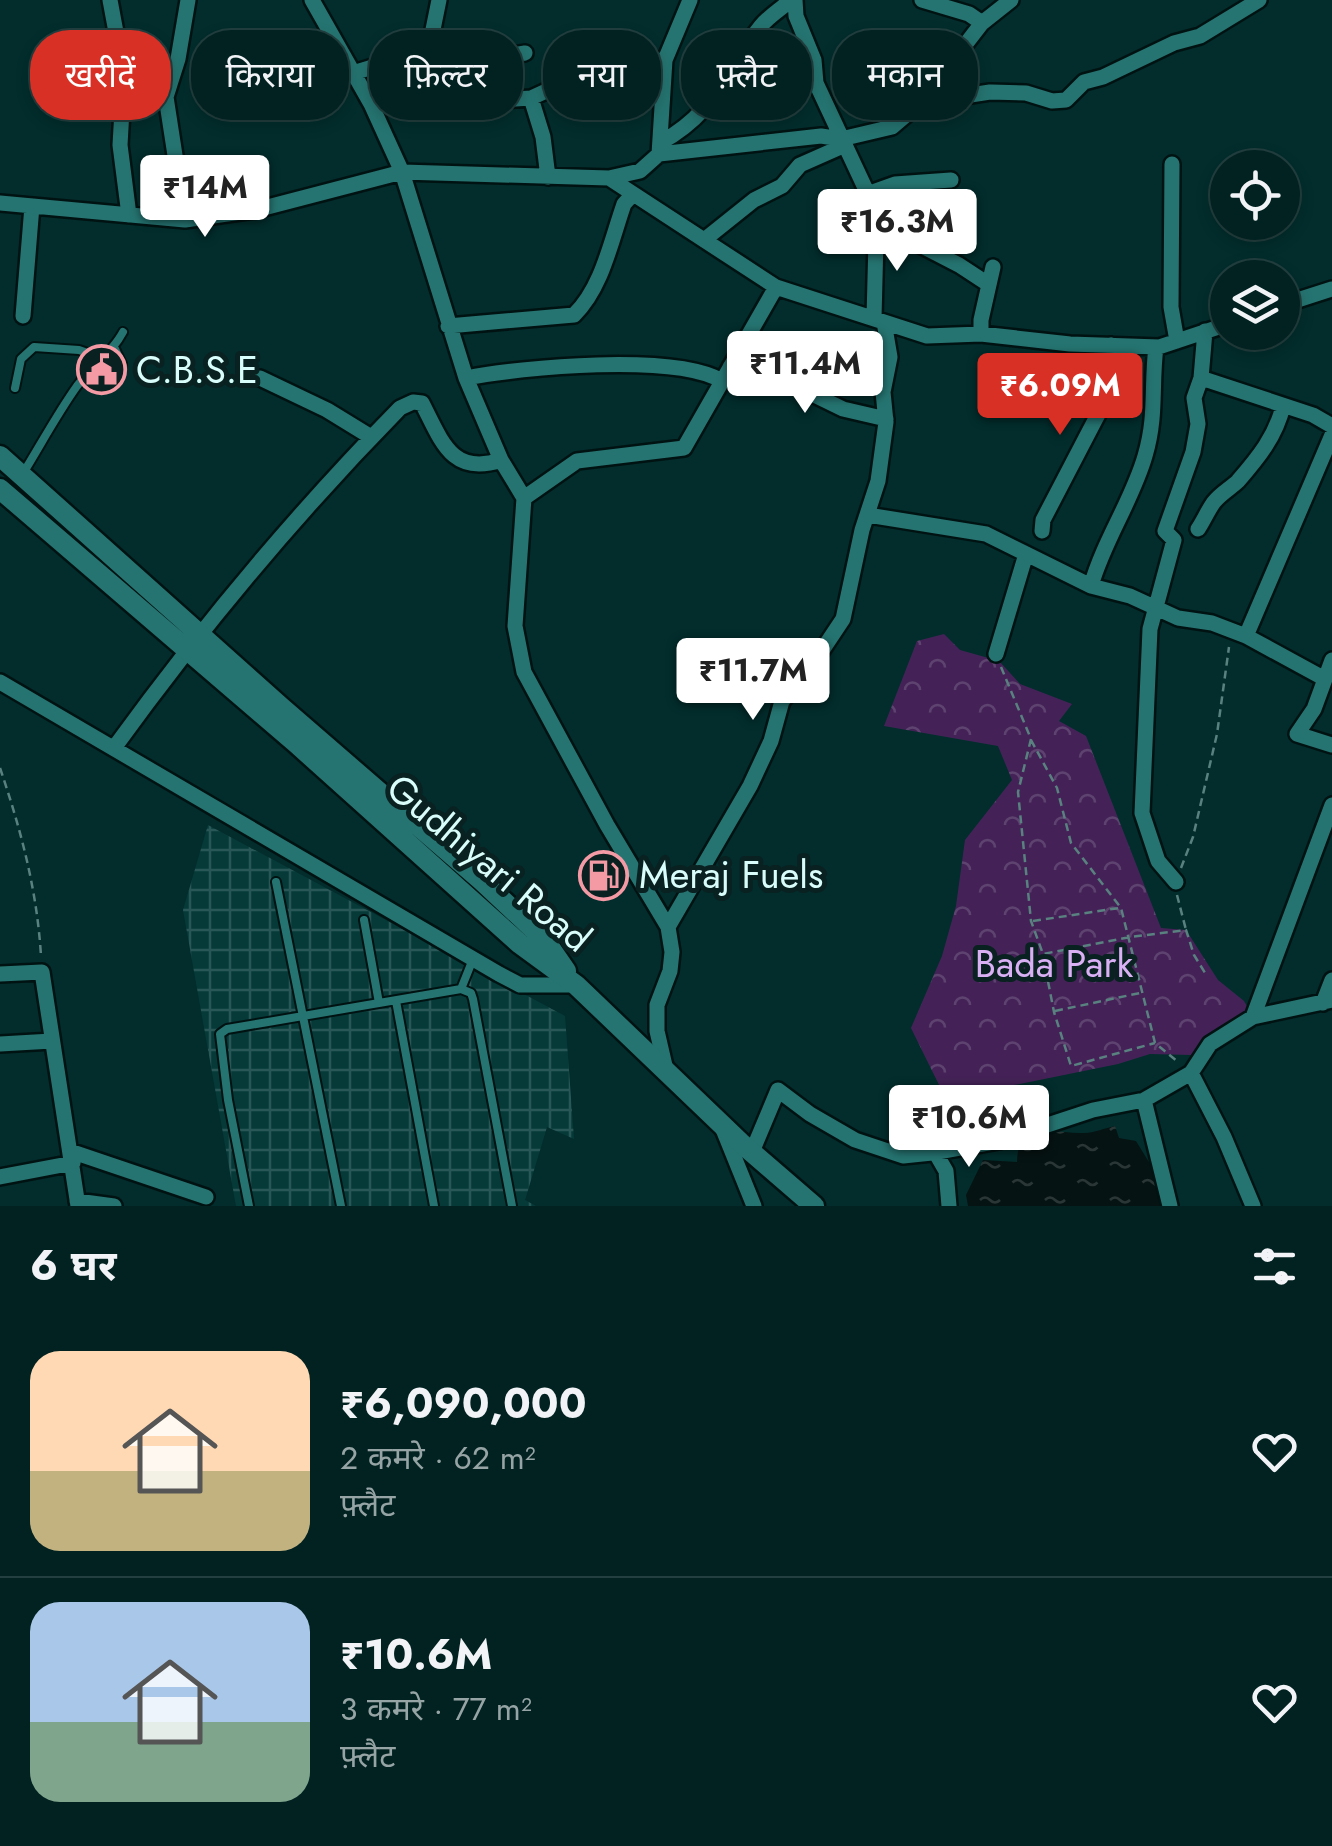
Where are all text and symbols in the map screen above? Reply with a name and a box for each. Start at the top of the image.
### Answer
chip: खरीदें [30,30,171,120]
chip: किराया [191,30,349,120]
chip: फ़िल्टर [369,30,523,120]
chip: नया [543,30,661,120]
chip: फ़्लैट [681,30,812,120]
chip: मकान [832,30,978,120]
map controls [1210,150,1300,350]
button: locate [1210,150,1300,240]
pin: ₹14M [146,155,264,240]
text: ₹14M [162,164,248,210]
pin: ₹16.3M [816,189,978,274]
text: ₹16.3M [840,198,954,244]
button: layers [1210,260,1300,350]
pin: ₹11.4M [724,331,886,416]
text: ₹11.4M [749,340,861,386]
place label: C.B.S.E [136,342,258,397]
public building icon: C.B.S.E [75,344,127,396]
pin: ₹6.09M [979,353,1141,438]
text: ₹6.09M [999,362,1121,408]
pin: ₹11.7M [672,638,834,723]
text: ₹11.7M [699,647,808,693]
street label: Gudhiyari Road [375,761,604,965]
place label: Meraj Fuels [639,847,823,902]
fuel station icon: Meraj Fuels [578,849,630,901]
park label: Bada Park [975,936,1134,991]
pin: ₹10.6M [888,1085,1050,1170]
text: ₹10.6M [911,1094,1027,1140]
text: 6 घर [30,1235,116,1296]
icon: filters [1247,1239,1302,1294]
text: ₹6,090,000 [340,1373,586,1434]
icon: home [110,1391,230,1511]
icon: heart [1247,1424,1302,1479]
text: 2 कमरे · 62 m² [340,1435,536,1481]
text: फ़्लैट [340,1482,395,1528]
text: ₹10.6M [340,1624,492,1685]
icon: home [110,1642,230,1762]
icon: heart [1247,1675,1302,1730]
text: 3 कमरे · 77 m² [340,1686,532,1732]
text: फ़्लैट [340,1733,395,1779]

